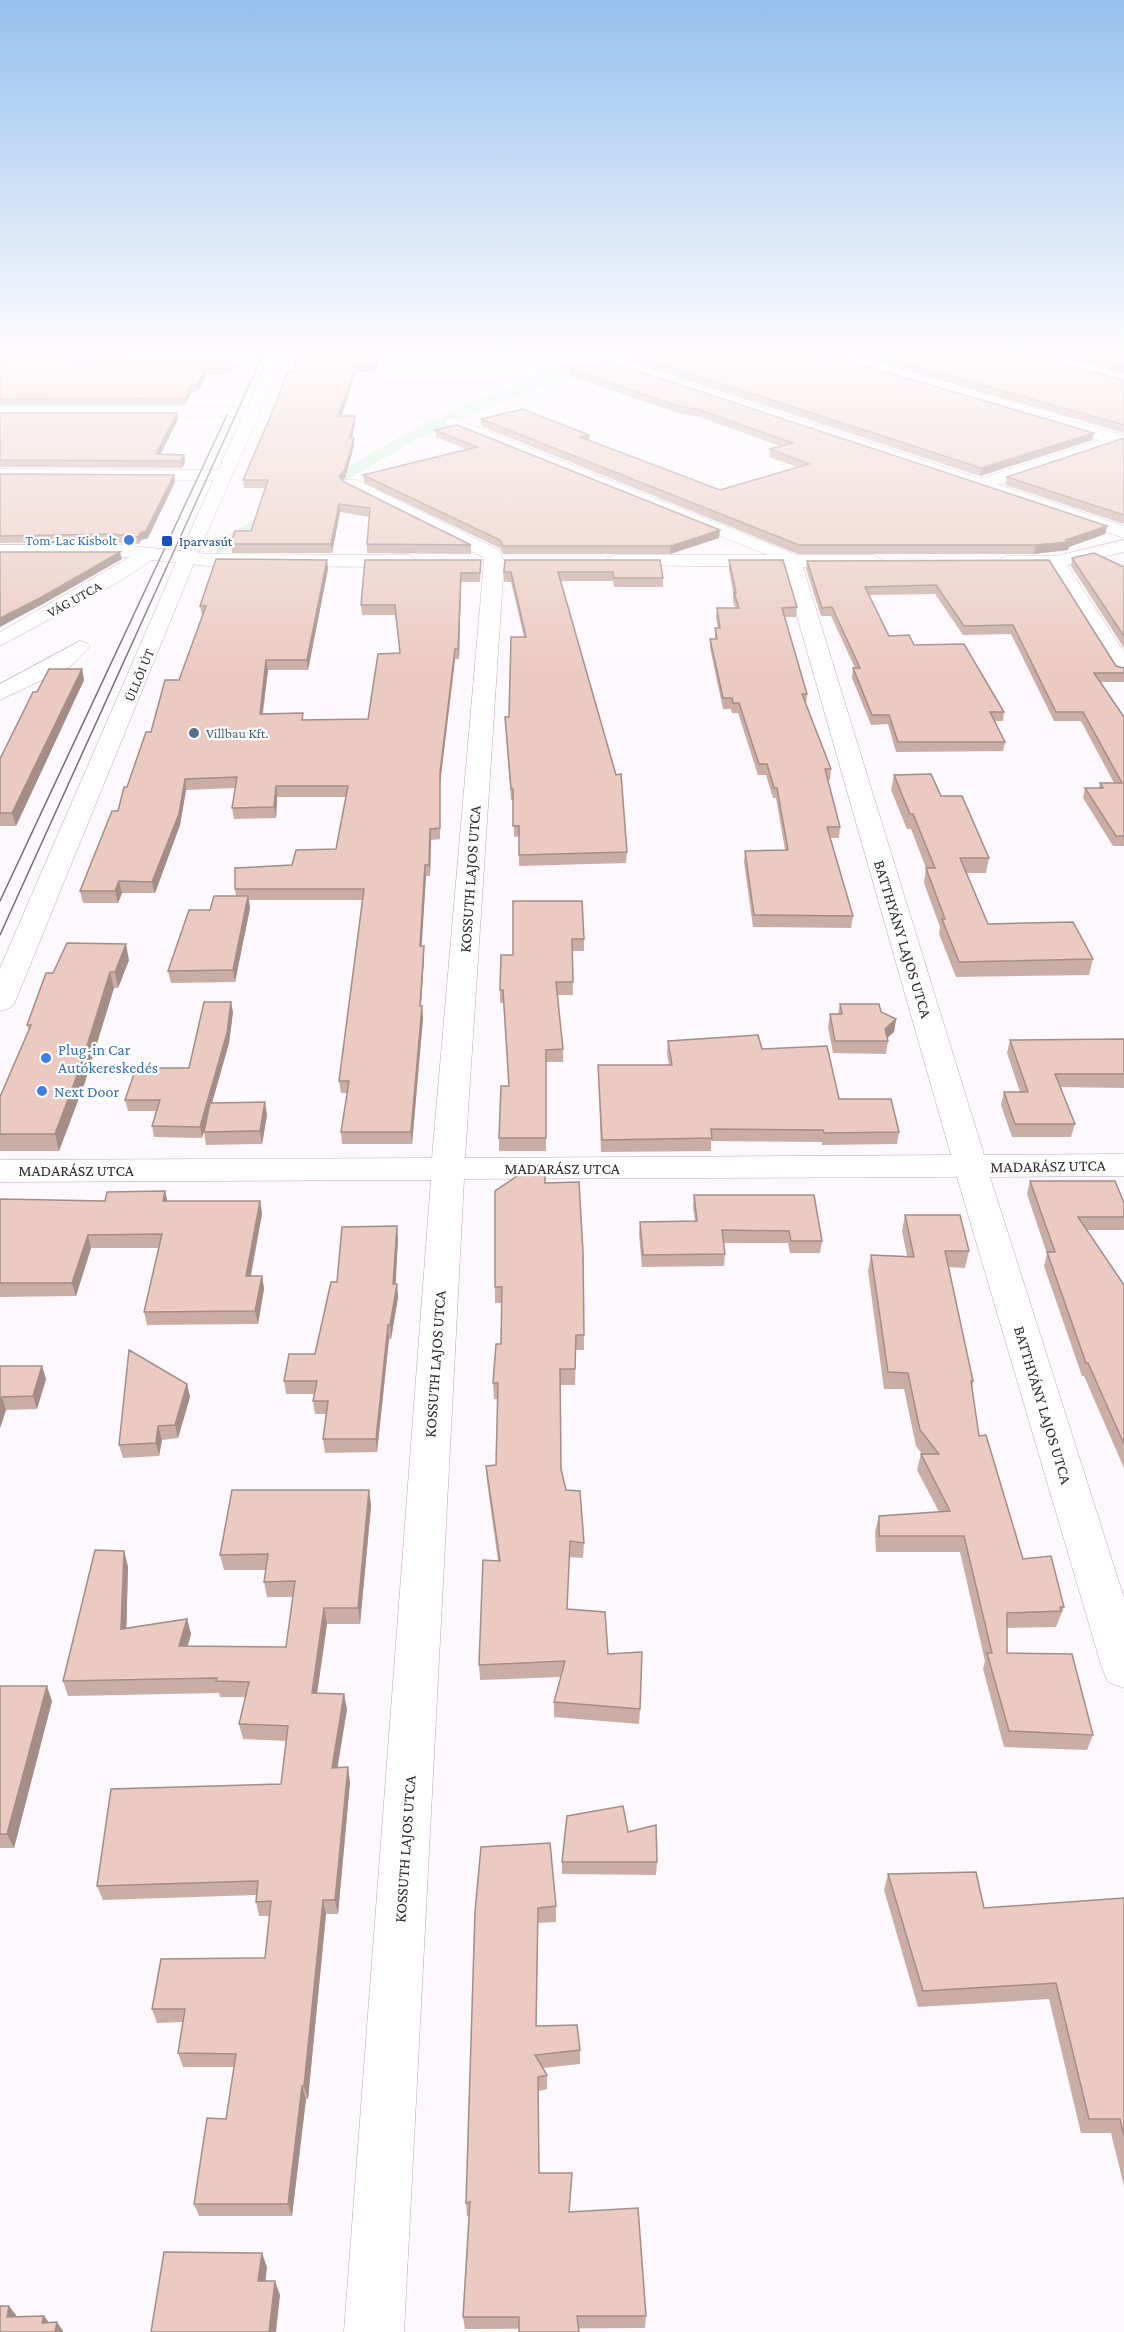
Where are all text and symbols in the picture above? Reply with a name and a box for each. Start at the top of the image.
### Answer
place label: Tom-Lac Kisbolt [25,532,117,548]
marker: Tom-Lac Kisbolt [122,533,136,547]
place label: Iparvasút [179,533,233,549]
marker: Iparvasút [160,534,174,548]
street label: VÁG UTCA [44,578,104,620]
street label: ÜLLŐI ÚT [121,646,157,704]
place label: Villbau Kft. [206,725,269,741]
marker: Villbau Kft. [187,726,201,740]
street label: KOSSUTH LAJOS UTCA [456,804,485,953]
street label: BATTHYÁNY LAJOS UTCA [870,858,935,1021]
place label: Plug-in Car Autókereskedés [58,1041,158,1076]
marker: Plug-in Car Autókereskedés [39,1051,53,1065]
place label: Next Door [54,1083,119,1100]
marker: Next Door [35,1084,49,1098]
street label: MADARÁSZ UTCA [990,1156,1107,1176]
street label: MADARÁSZ UTCA [504,1160,621,1177]
street label: MADARÁSZ UTCA [18,1162,135,1179]
street label: KOSSUTH LAJOS UTCA [421,1289,450,1438]
street label: BATTHYÁNY LAJOS UTCA [1010,1324,1075,1487]
street label: KOSSUTH LAJOS UTCA [391,1774,420,1923]

